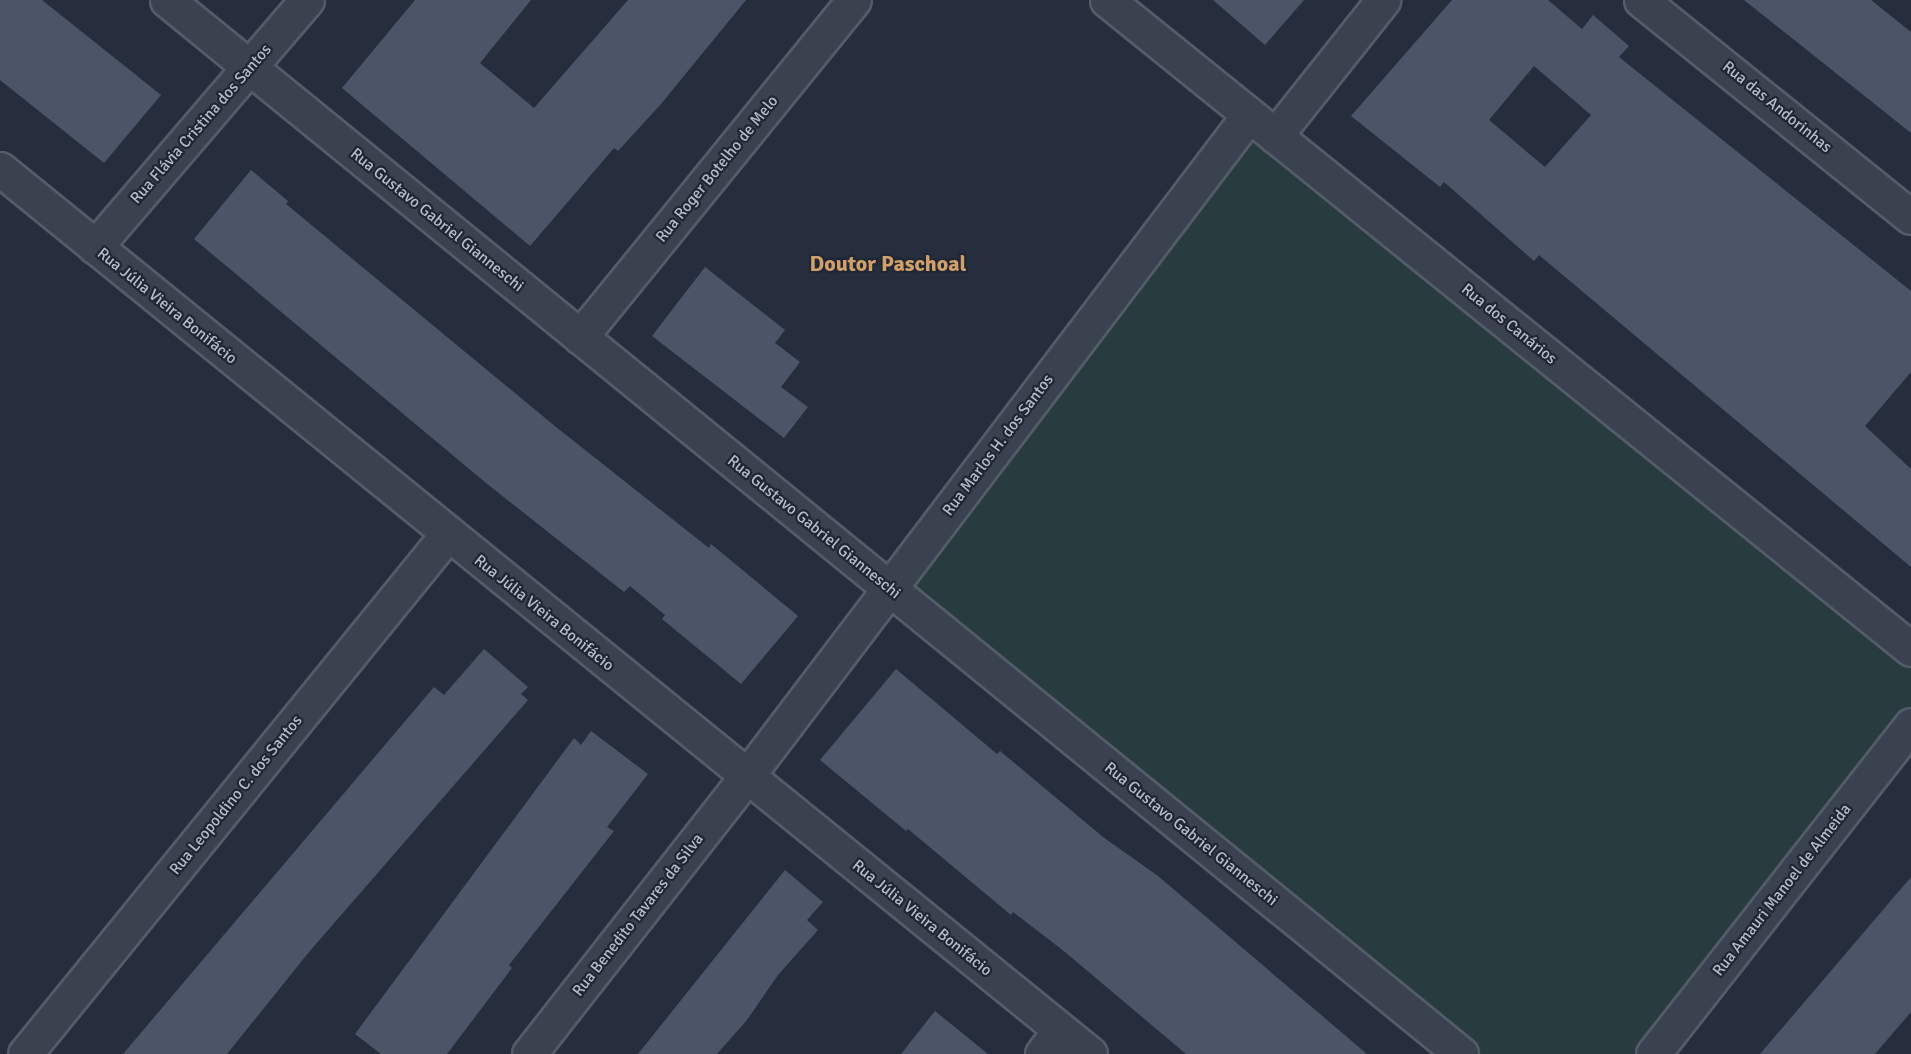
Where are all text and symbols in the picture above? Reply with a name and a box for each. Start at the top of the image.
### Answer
street label: Rua Flávia Cristina dos Santos [126,40,276,208]
street label: Rua das Andorinhas [1718,57,1836,157]
street label: Rua Roger Botelho de Melo [652,92,782,246]
street label: Rua Gustavo Gabriel Gianneschi [346,144,528,296]
street label: Rua Júlia Vieira Bonifácio [93,244,241,368]
district label: Doutor Paschoal [810,251,966,277]
street label: Rua dos Canários [1457,280,1561,368]
street label: Rua Marlos H. dos Santos [938,370,1058,520]
street label: Rua Gustavo Gabriel Gianneschi [723,451,905,603]
street label: Rua Júlia Vieira Bonifácio [470,551,618,675]
street label: Rua Leopoldino C. dos Santos [166,711,306,879]
street label: Rua Gustavo Gabriel Gianneschi [1100,758,1282,910]
street label: Rua Amauri Manoel de Almeida [1709,800,1855,980]
street label: Rua Benedito Tavares da Silva [568,830,708,1000]
street label: Rua Júlia Vieira Bonifácio [848,856,996,980]

